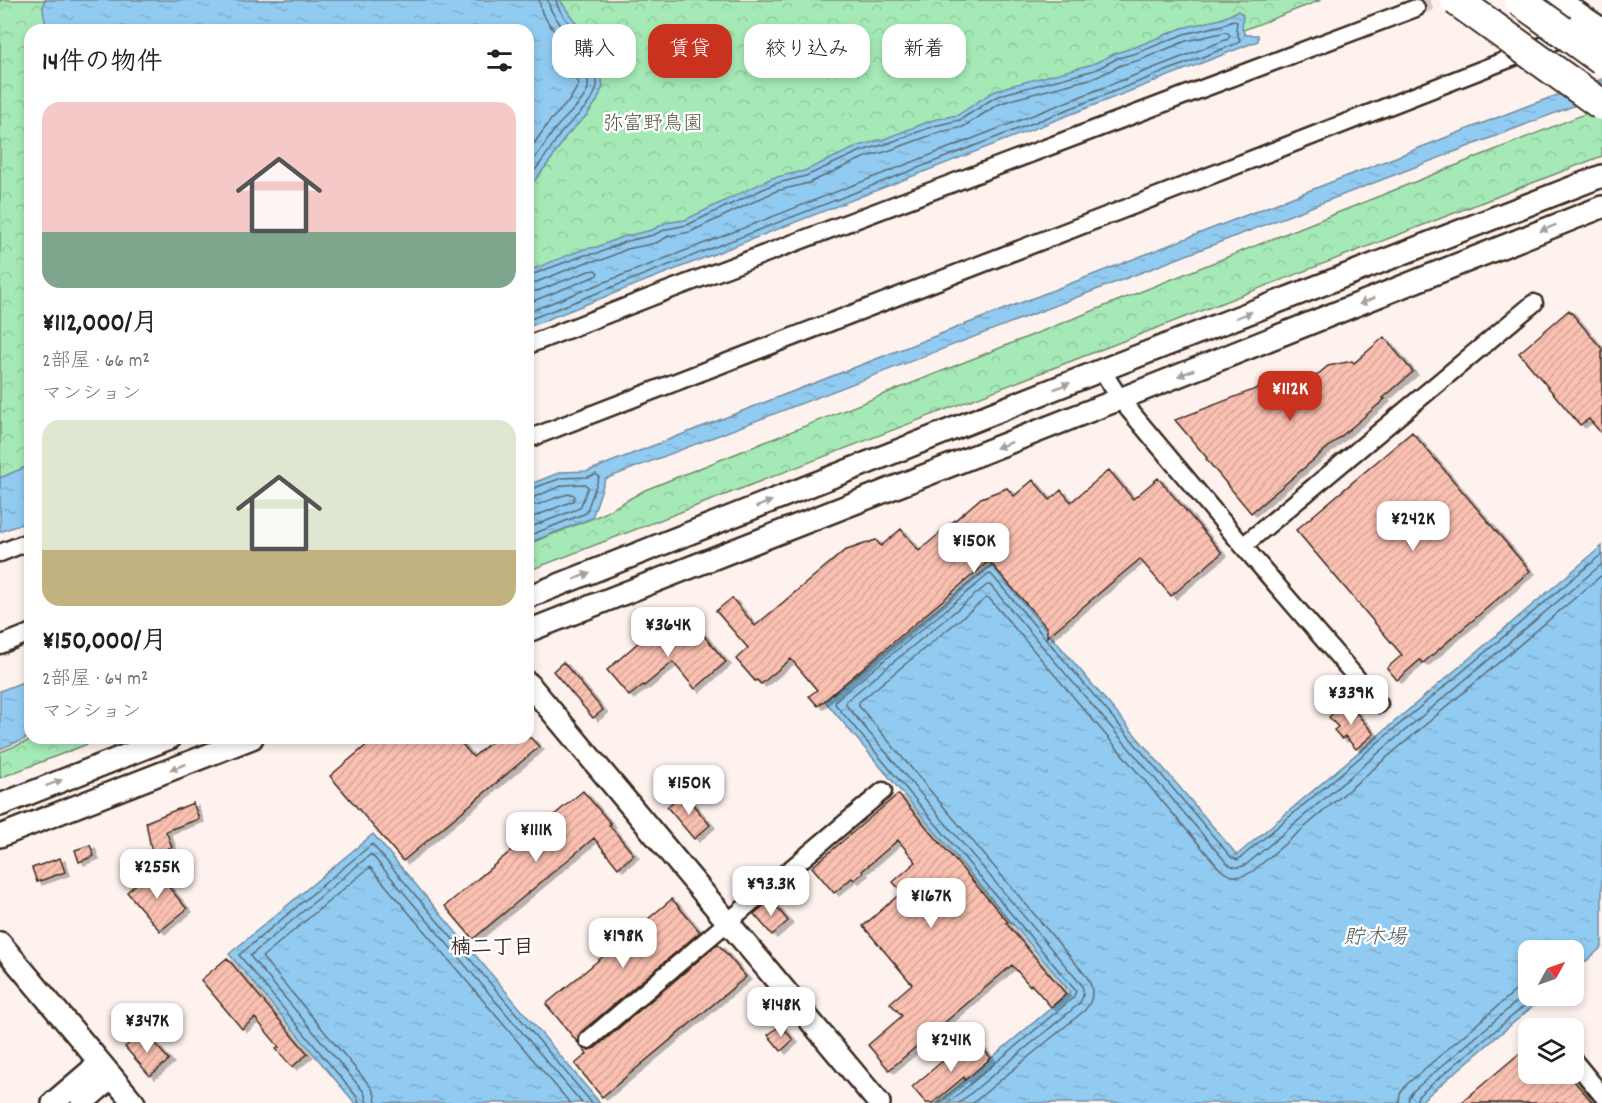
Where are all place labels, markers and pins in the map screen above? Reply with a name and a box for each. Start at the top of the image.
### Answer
pin: ¥112K [1248,371,1332,422]
pin: ¥242K [1371,501,1455,552]
pin: ¥150K [932,523,1016,574]
pin: ¥364K [626,607,710,658]
pin: ¥339K [1309,675,1393,726]
pin: ¥150K [647,765,731,816]
pin: ¥111K [494,812,578,863]
pin: ¥255K [115,849,199,900]
pin: ¥93.3K [722,866,820,917]
pin: ¥167K [889,878,973,929]
pin: ¥198K [581,918,665,969]
pin: ¥148K [739,987,823,1038]
pin: ¥347K [105,1003,189,1054]
pin: ¥241K [909,1022,993,1073]

